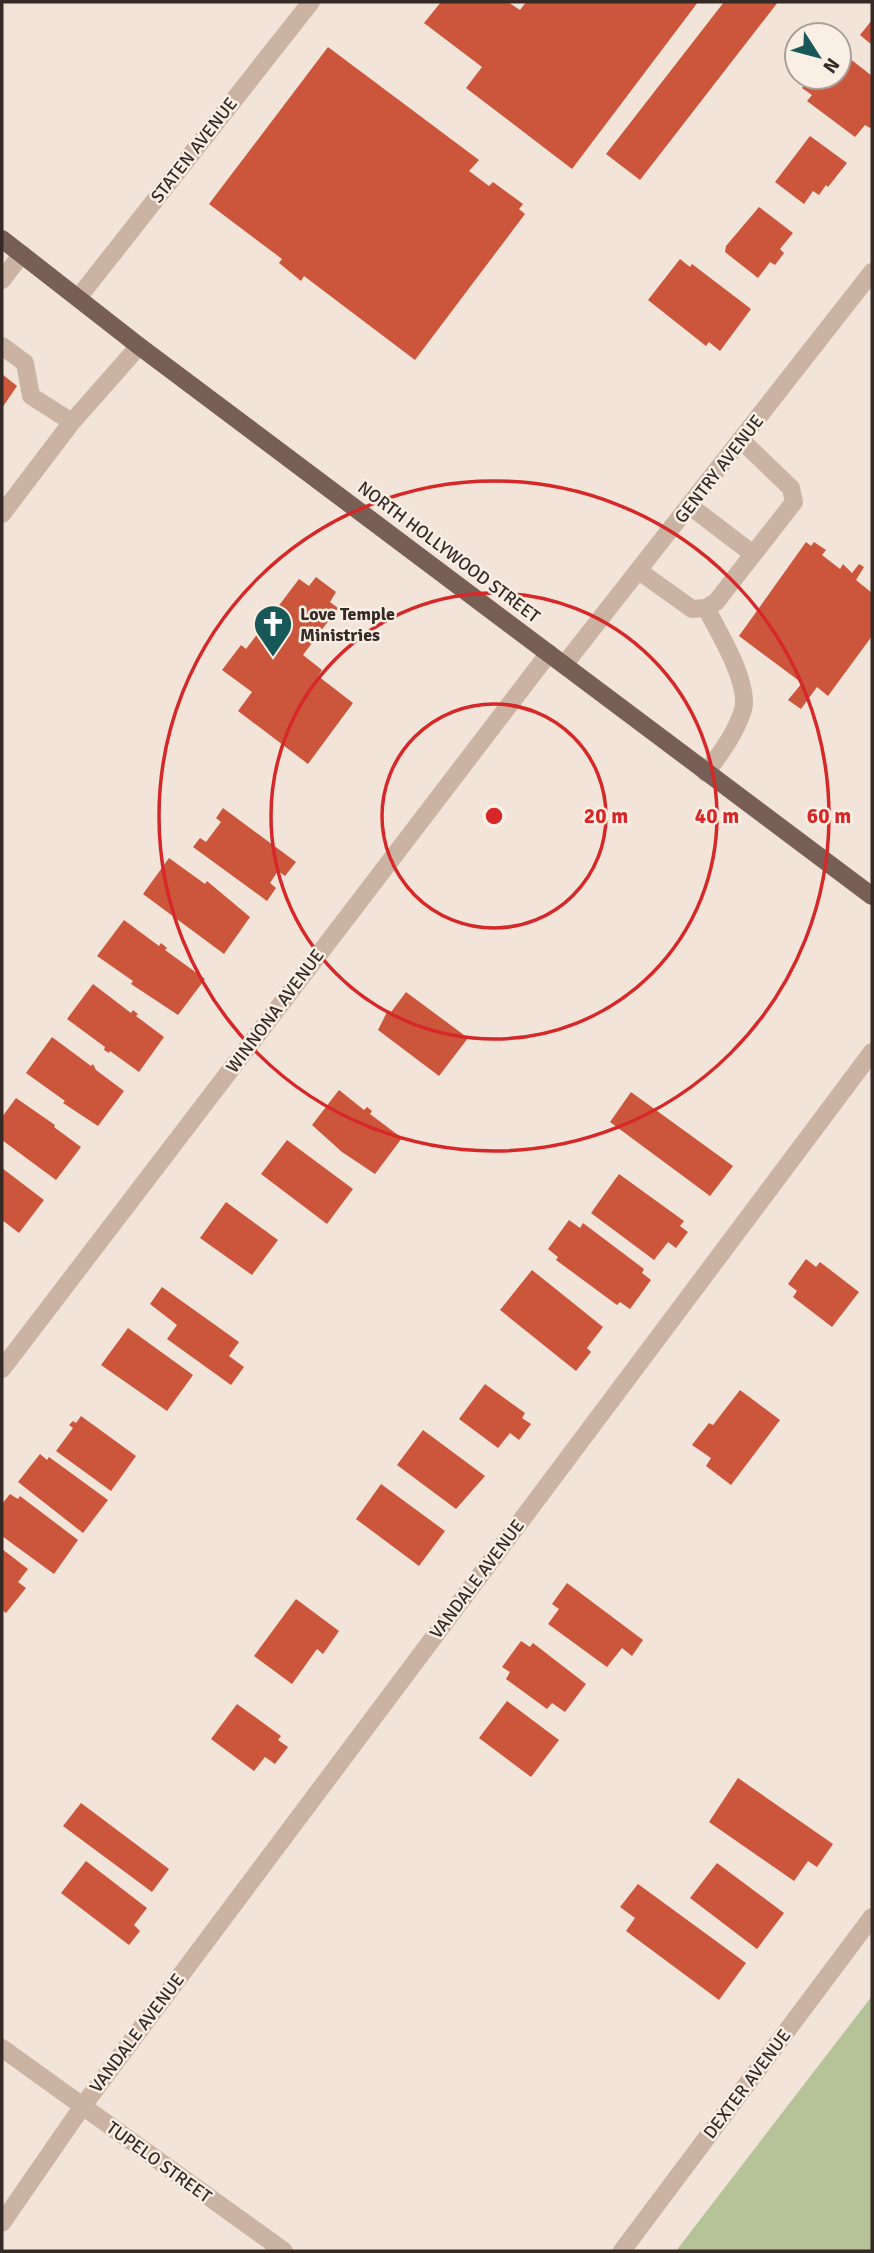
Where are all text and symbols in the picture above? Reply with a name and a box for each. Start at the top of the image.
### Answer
north arrow [783,21,853,91]
text: N [817,53,845,78]
street label: STATEN AVENUE [146,93,242,207]
street label: GENTRY AVENUE [670,410,768,528]
street label: NORTH HOLLYWOOD STREET [354,476,545,628]
church icon: Love Temple Ministries [252,603,294,658]
place label: Love Temple Ministries [300,603,395,646]
text: 20 m [584,803,628,829]
text: 40 m [695,803,739,829]
text: 60 m [807,803,851,829]
centre of rings [482,804,506,828]
street label: WINNONA AVENUE [221,945,329,1077]
street label: VANDALE AVENUE [425,1515,529,1643]
street label: VANDALE AVENUE [85,1969,189,2097]
street label: DEXTER AVENUE [699,2025,795,2143]
street label: TUPELO STREET [102,2117,216,2208]

